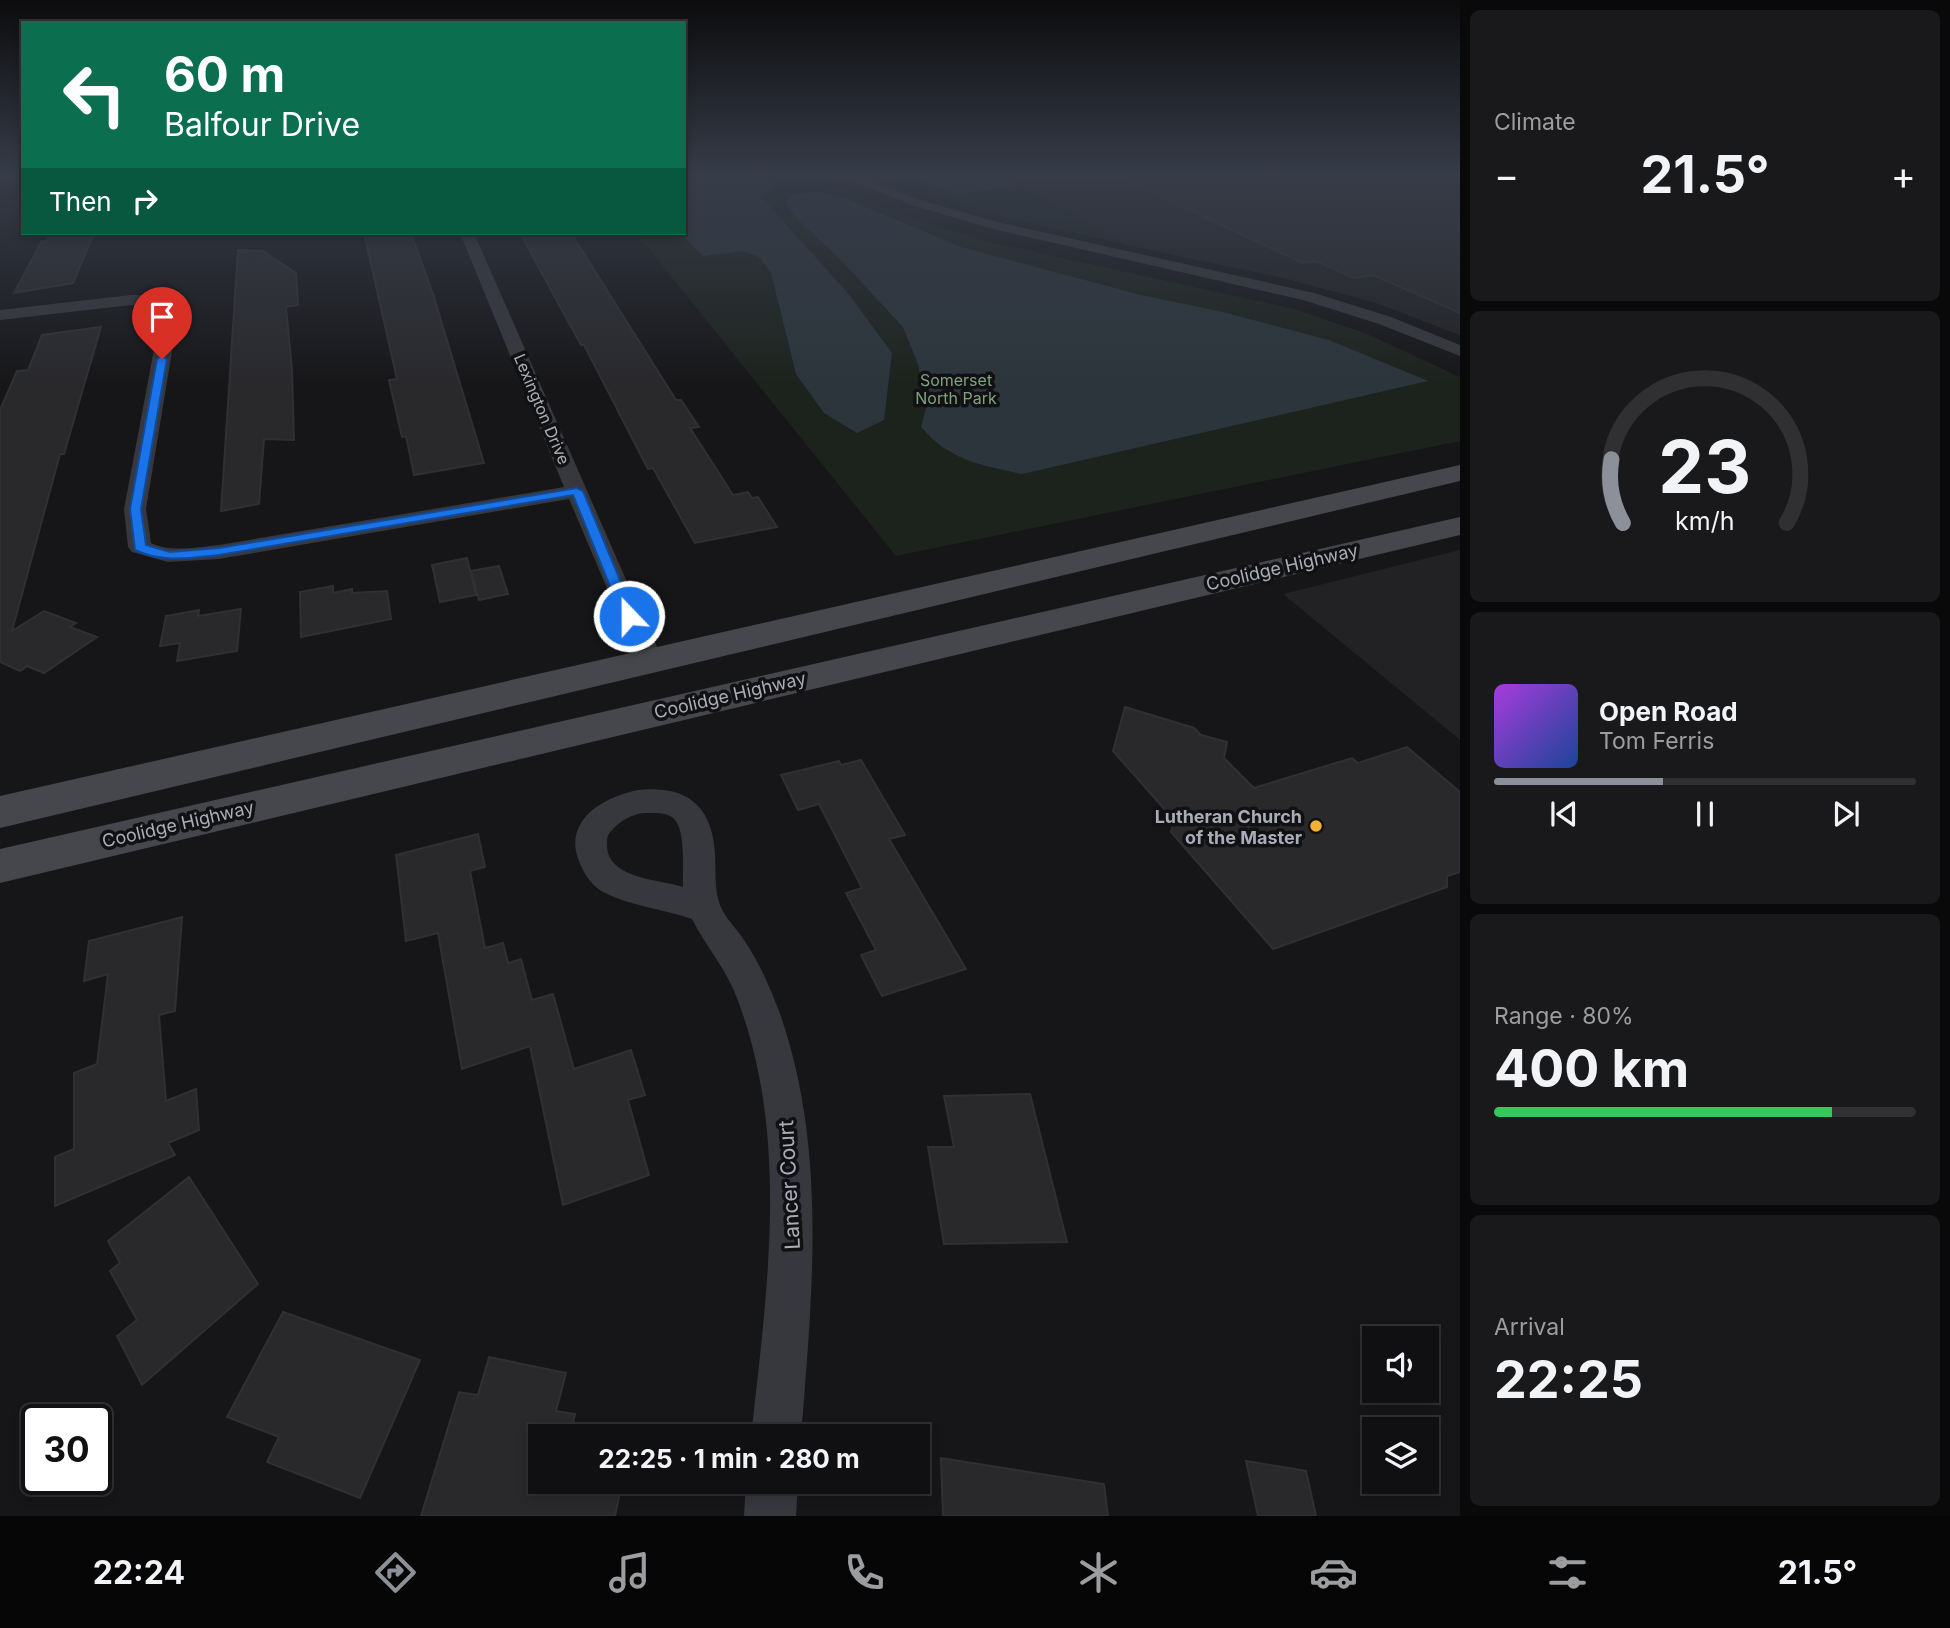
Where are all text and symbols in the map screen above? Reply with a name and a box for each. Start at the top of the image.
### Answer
text: 60 m [164,45,285,104]
icon: left [49,49,140,140]
text: Balfour Drive [164,105,360,144]
text: Climate [1494,108,1576,136]
text: 21.5° [1640,143,1770,206]
text: − [1494,152,1519,198]
text: + [1891,152,1916,198]
icon: right [126,182,164,220]
text: Then [49,186,112,217]
pin [132,287,192,359]
icon: arrive [143,298,181,336]
street label: Lexington Drive [510,351,574,467]
park label: Somerset North Park [915,370,997,408]
text: 23 [1659,422,1751,511]
text: km/h [1675,506,1735,536]
street label: Coolidge Highway [1204,539,1360,595]
position arrow [592,579,666,653]
street label: Coolidge Highway [652,667,808,723]
text: Open Road [1599,696,1738,727]
text: Tom Ferris [1599,727,1714,755]
icon: previous [1545,795,1583,833]
icon: pause [1686,795,1724,833]
icon: next [1827,795,1865,833]
street label: Coolidge Highway [100,796,256,852]
place label: Lutheran Church of the Master [1155,806,1302,848]
marker: Lutheran Church of the Master [1308,818,1324,834]
text: Range · 80% [1494,1002,1634,1030]
text: 400 km [1494,1037,1689,1100]
street label: Lancer Court [773,1120,805,1250]
text: Arrival [1494,1313,1565,1341]
map controls [1362,1326,1439,1494]
button: sound [1362,1326,1439,1403]
text: 22:25 [1494,1348,1643,1411]
speed limit sign: 30 [21,1404,112,1495]
button: layers [1362,1417,1439,1494]
text: 22:25 · 1 min · 280 m [598,1443,860,1474]
icon: directions [371,1548,420,1597]
icon: music [605,1548,654,1597]
icon: phone [840,1548,889,1597]
icon: climate [1074,1548,1123,1597]
icon: car [1309,1548,1358,1597]
icon: filters [1543,1548,1592,1597]
text: 22:24 [93,1553,185,1592]
text: 21.5° [1778,1553,1857,1592]

